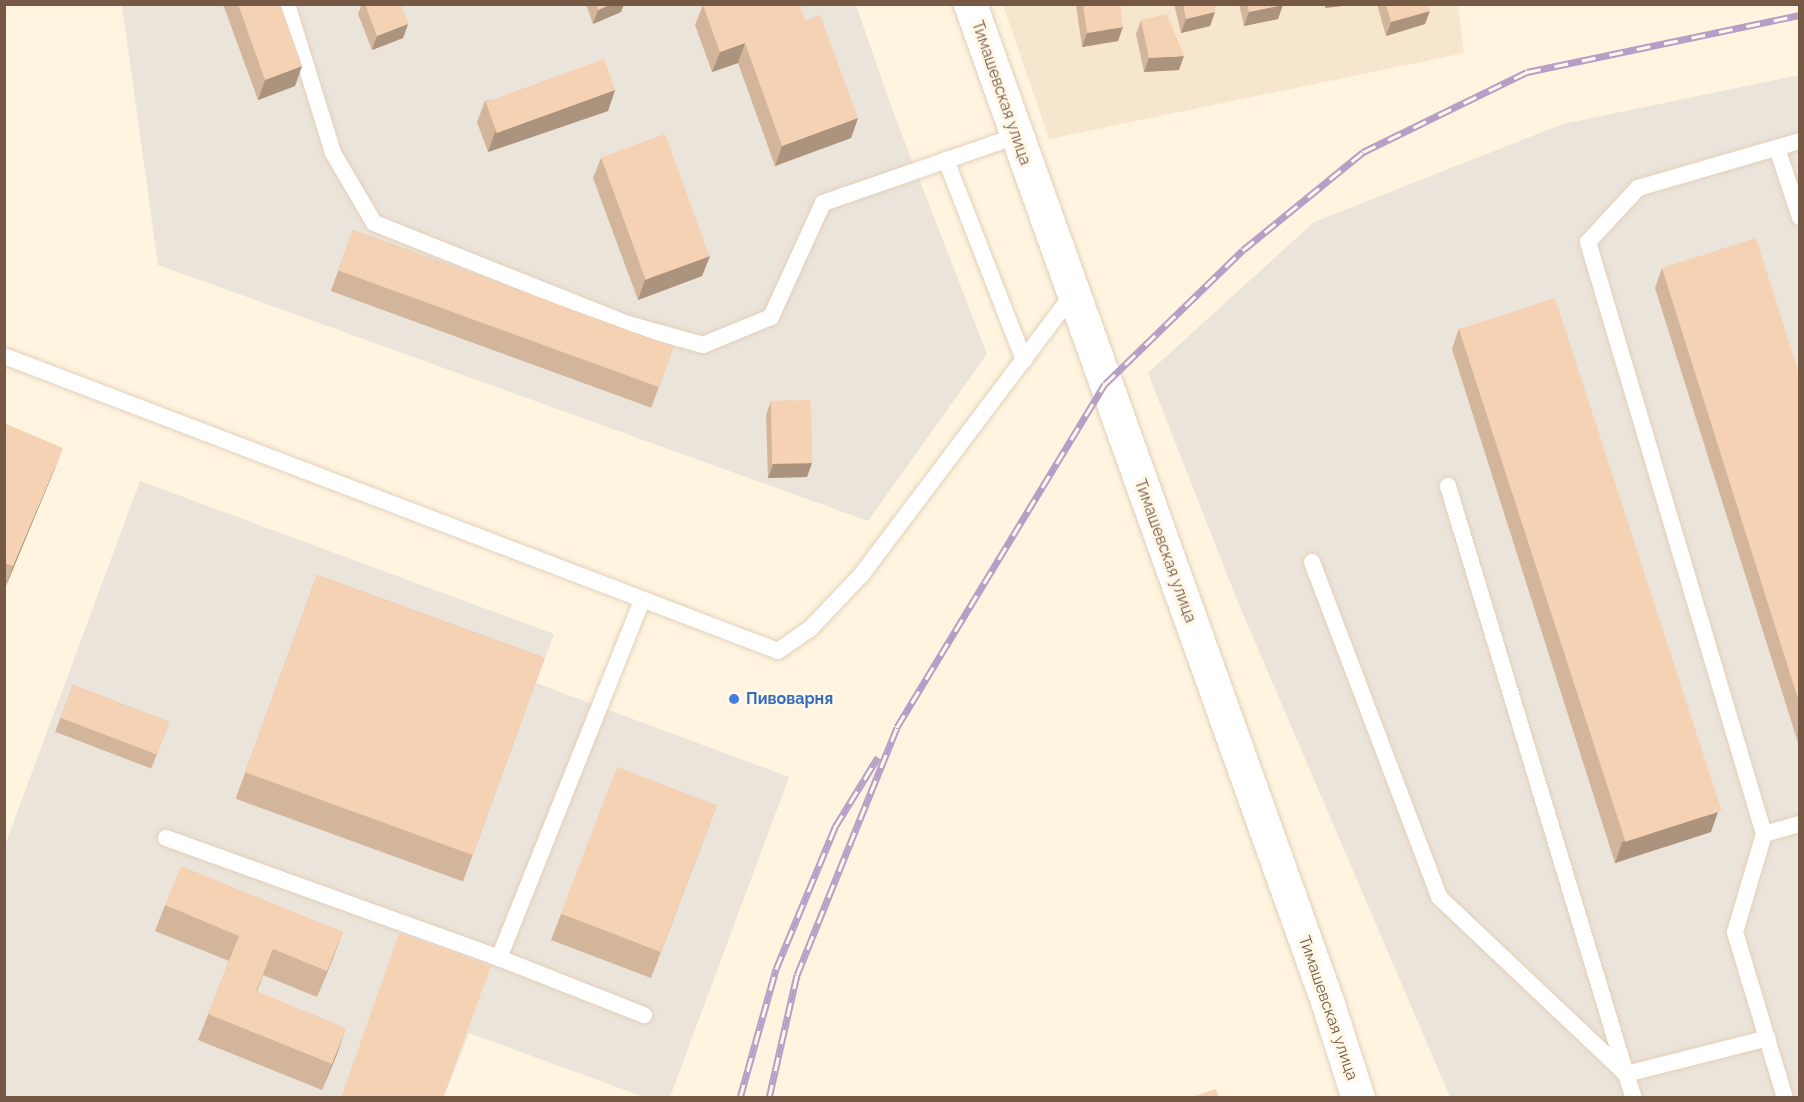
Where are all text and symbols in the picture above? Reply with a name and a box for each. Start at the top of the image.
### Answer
street label: Тимашевская улица [967,18,1035,168]
street label: Тимашевская улица [1130,476,1200,626]
place label: Пивоварня [746,689,833,709]
marker: Пивоварня [727,692,741,706]
street label: Тимашевская улица [1294,933,1362,1083]

